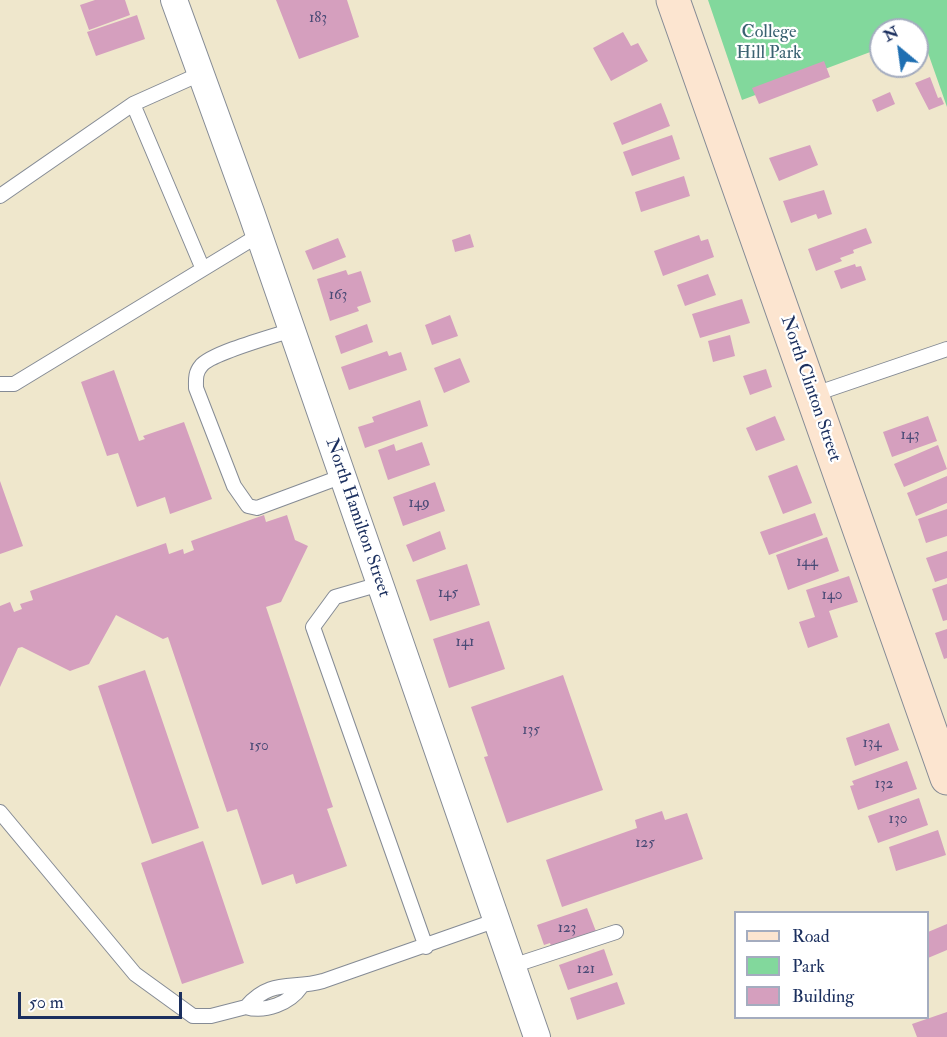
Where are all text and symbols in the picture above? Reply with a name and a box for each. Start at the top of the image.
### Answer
house number: 183 [309,10,327,28]
north arrow [869,18,929,78]
park label: College Hill Park [736,22,802,64]
text: N [880,22,902,46]
house number: 163 [329,287,347,305]
street label: North Clinton Street [775,313,845,465]
house number: 143 [900,427,920,445]
street label: North Hamilton Street [320,436,394,600]
house number: 149 [408,495,430,513]
house number: 144 [796,554,818,572]
house number: 145 [438,585,458,603]
house number: 140 [821,587,843,605]
house number: 141 [456,634,474,652]
house number: 135 [522,722,540,740]
house number: 134 [862,735,882,753]
house number: 150 [249,738,269,756]
house number: 132 [875,776,893,794]
house number: 130 [889,811,907,829]
house number: 125 [635,835,655,853]
legend [734,911,929,1019]
house number: 123 [558,920,576,938]
text: Road [792,925,830,948]
text: Park [792,955,825,978]
house number: 121 [577,961,595,979]
scale bar [21,980,184,1018]
text: Building [792,985,854,1008]
text: 50 m [29,991,64,1014]

